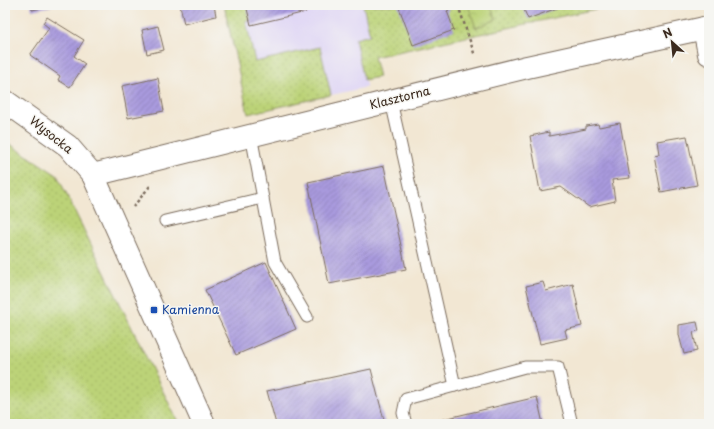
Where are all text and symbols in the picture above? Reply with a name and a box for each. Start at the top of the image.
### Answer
north arrow [652,22,692,62]
text: N [659,23,675,42]
street label: Klasztorna [368,81,432,113]
street label: Wysocka [26,111,78,158]
place label: Kamienna [162,300,220,318]
marker: Kamienna [149,305,159,315]

